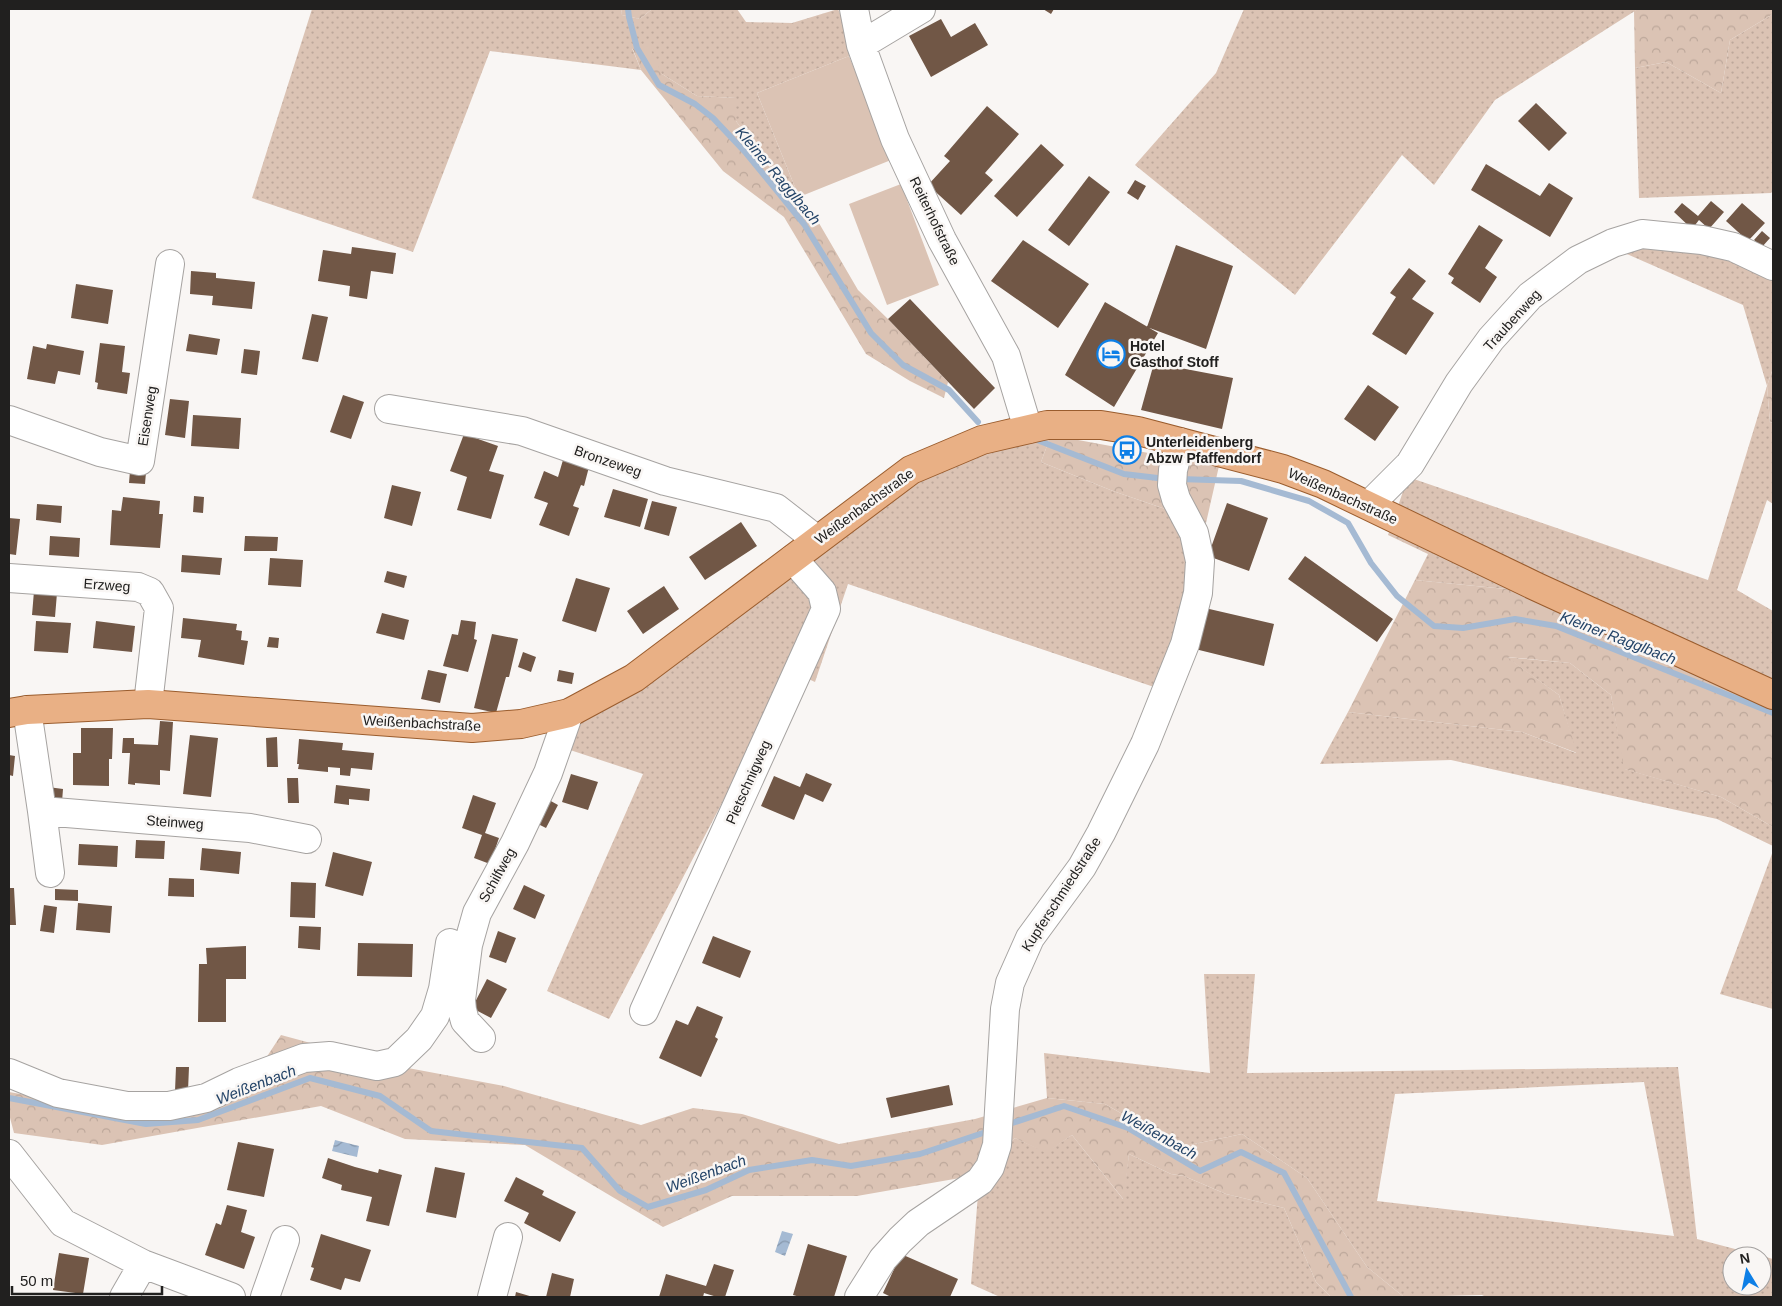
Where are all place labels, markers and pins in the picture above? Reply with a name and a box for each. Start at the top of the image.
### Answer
place label: Hotel Gasthof Stoff [1130,338,1219,370]
hotel icon: Hotel Gasthof Stoff [1096,339,1126,369]
place label: Unterleidenberg Abzw Pfaffendorf [1146,434,1261,466]
bus stop icon: Unterleidenberg Abzw Pfaffendorf [1112,435,1142,465]

